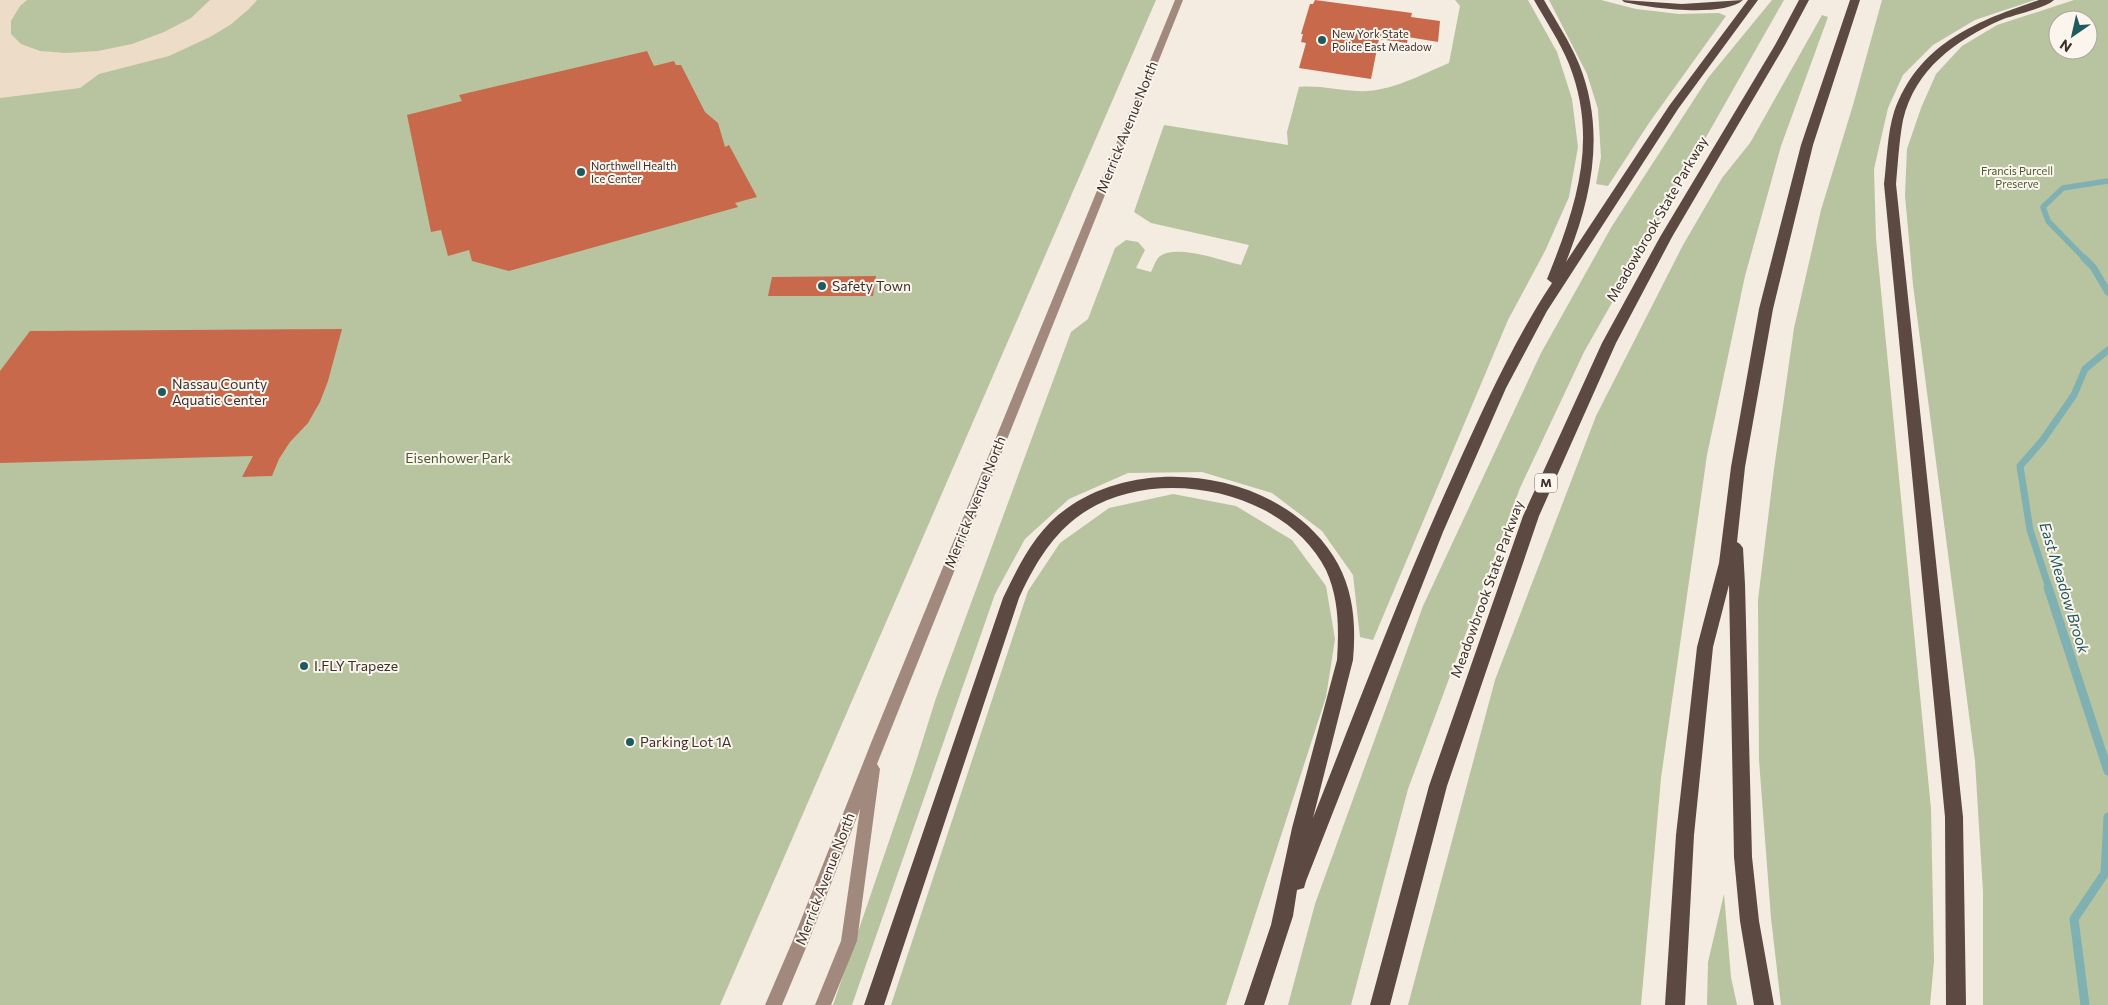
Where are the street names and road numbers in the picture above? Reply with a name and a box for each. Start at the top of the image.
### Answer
street label: Merrick Avenue North [1092,59,1161,195]
street label: Meadowbrook State Parkway [1602,133,1711,304]
street label: Merrick Avenue North [940,434,1009,570]
road number: M [1535,473,1557,492]
street label: Meadowbrook State Parkway [1446,498,1527,680]
street label: Merrick Avenue North [791,810,858,947]

